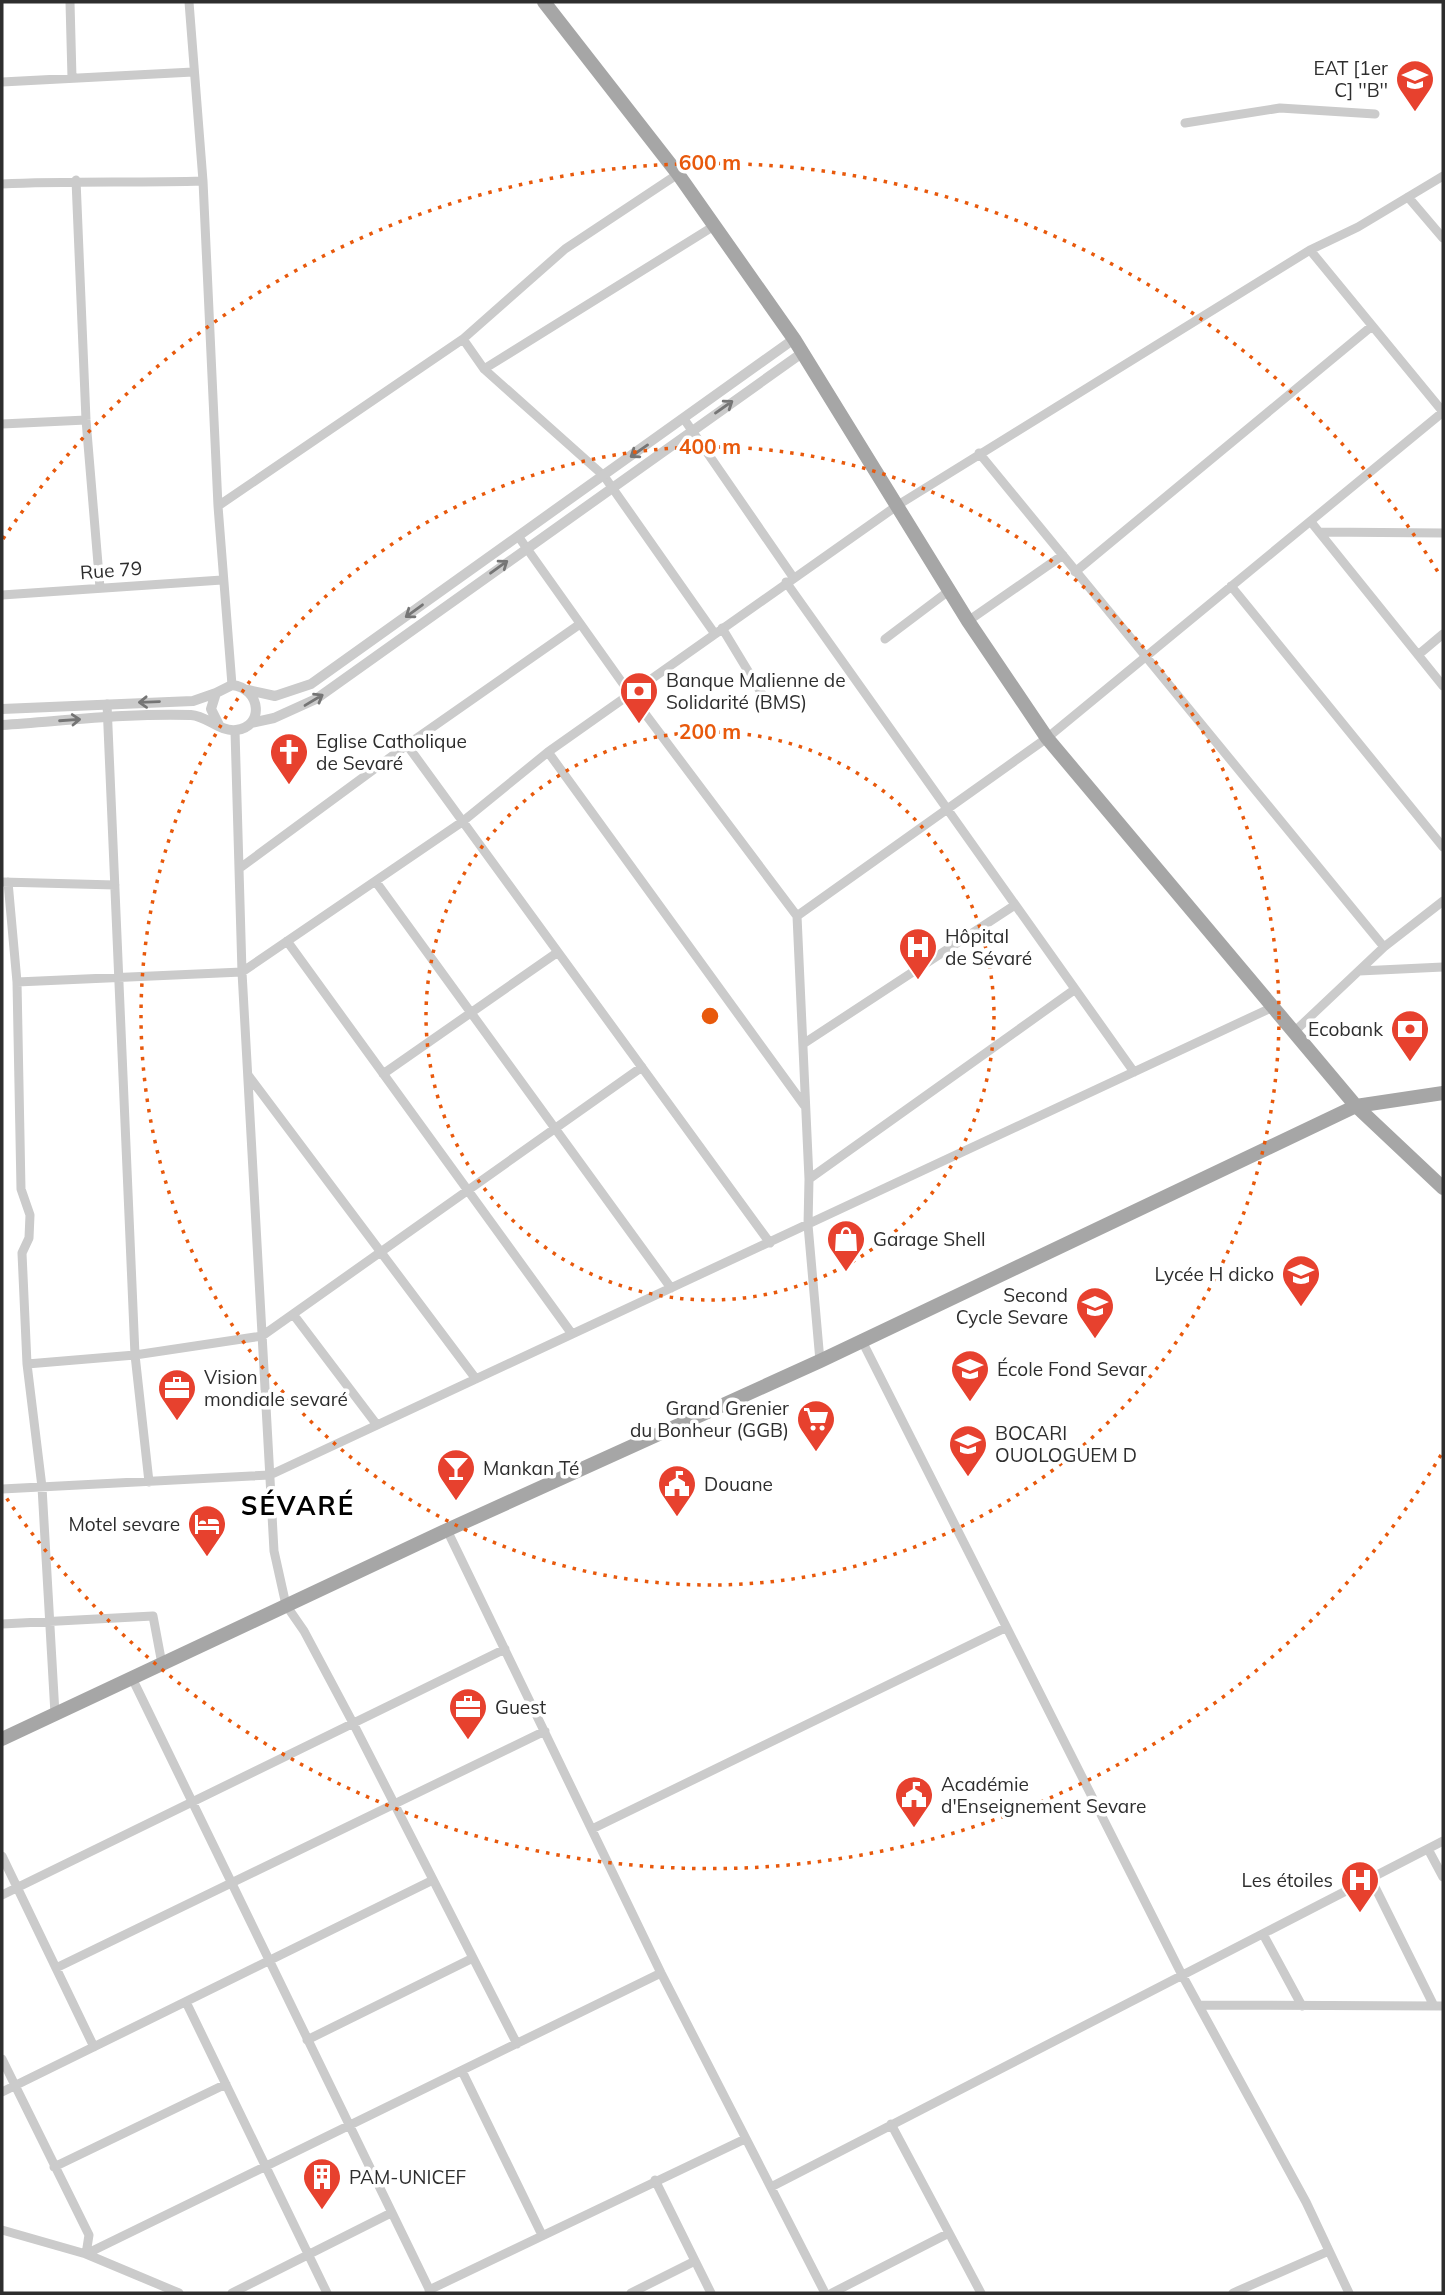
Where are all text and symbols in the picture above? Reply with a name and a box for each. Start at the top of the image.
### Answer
place label: EAT [1er C] ''B'' [1313,56,1388,102]
school or university icon: EAT [1er C] ''B'' [1394,58,1436,113]
text: 600 m [679,149,741,175]
one-way arrow [714,400,733,414]
text: 400 m [679,433,741,459]
one-way arrow [630,444,649,458]
street label: Rue 79 [79,556,143,584]
one-way arrow [489,560,508,575]
one-way arrow [405,604,424,618]
place label: Banque Malienne de Solidarité (BMS) [666,668,846,714]
bank icon: Banque Malienne de Solidarité (BMS) [618,670,660,725]
one-way arrow [304,692,324,706]
one-way arrow [138,696,161,709]
one-way arrow [58,714,81,727]
text: 200 m [679,718,741,744]
place label: Eglise Catholique de Sevaré [316,729,467,775]
church icon: Eglise Catholique de Sevaré [268,731,310,786]
place label: Hôpital de Sévaré [945,924,1032,970]
hospital icon: Hôpital de Sévaré [897,926,939,981]
centre of rings [698,1004,722,1028]
bank icon: Ecobank [1389,1008,1431,1063]
place label: Ecobank [1308,1017,1383,1041]
shop icon: Garage Shell [825,1218,867,1273]
place label: Garage Shell [873,1227,986,1251]
school or university icon: Lycée H dicko [1280,1253,1322,1308]
place label: Lycée H dicko [1154,1262,1274,1286]
place label: Second Cycle Sevare [956,1283,1068,1329]
school or university icon: Second Cycle Sevare [1074,1285,1116,1340]
school or university icon: École Fond Sevar [949,1348,991,1403]
place label: École Fond Sevar [997,1357,1147,1381]
place label: Vision mondiale sevaré [204,1365,348,1411]
office icon: Vision mondiale sevaré [156,1367,198,1422]
place label: Grand Grenier du Bonheur (GGB) [630,1396,789,1442]
supermarket icon: Grand Grenier du Bonheur (GGB) [795,1398,837,1453]
place label: BOCARI OUOLOGUEM D [995,1421,1137,1467]
school or university icon: BOCARI OUOLOGUEM D [947,1423,989,1478]
bar icon: Mankan Té [435,1447,477,1502]
place label: Mankan Té [483,1456,579,1480]
public building icon: Douane [656,1463,698,1518]
place label: Douane [704,1472,773,1496]
district label: SÉVARÉ [241,1489,355,1522]
hotel icon: Motel sevare [186,1503,228,1558]
place label: Motel sevare [69,1512,180,1536]
office icon: Guest [447,1686,489,1741]
place label: Guest [495,1695,547,1719]
place label: Académie d'Enseignement Sevare [941,1772,1146,1818]
public building icon: Académie d'Enseignement Sevare [893,1774,935,1829]
hospital icon: Les étoiles [1339,1859,1381,1914]
place label: Les étoiles [1241,1868,1333,1892]
building icon: PAM-UNICEF [301,2156,343,2211]
place label: PAM-UNICEF [349,2165,467,2189]

